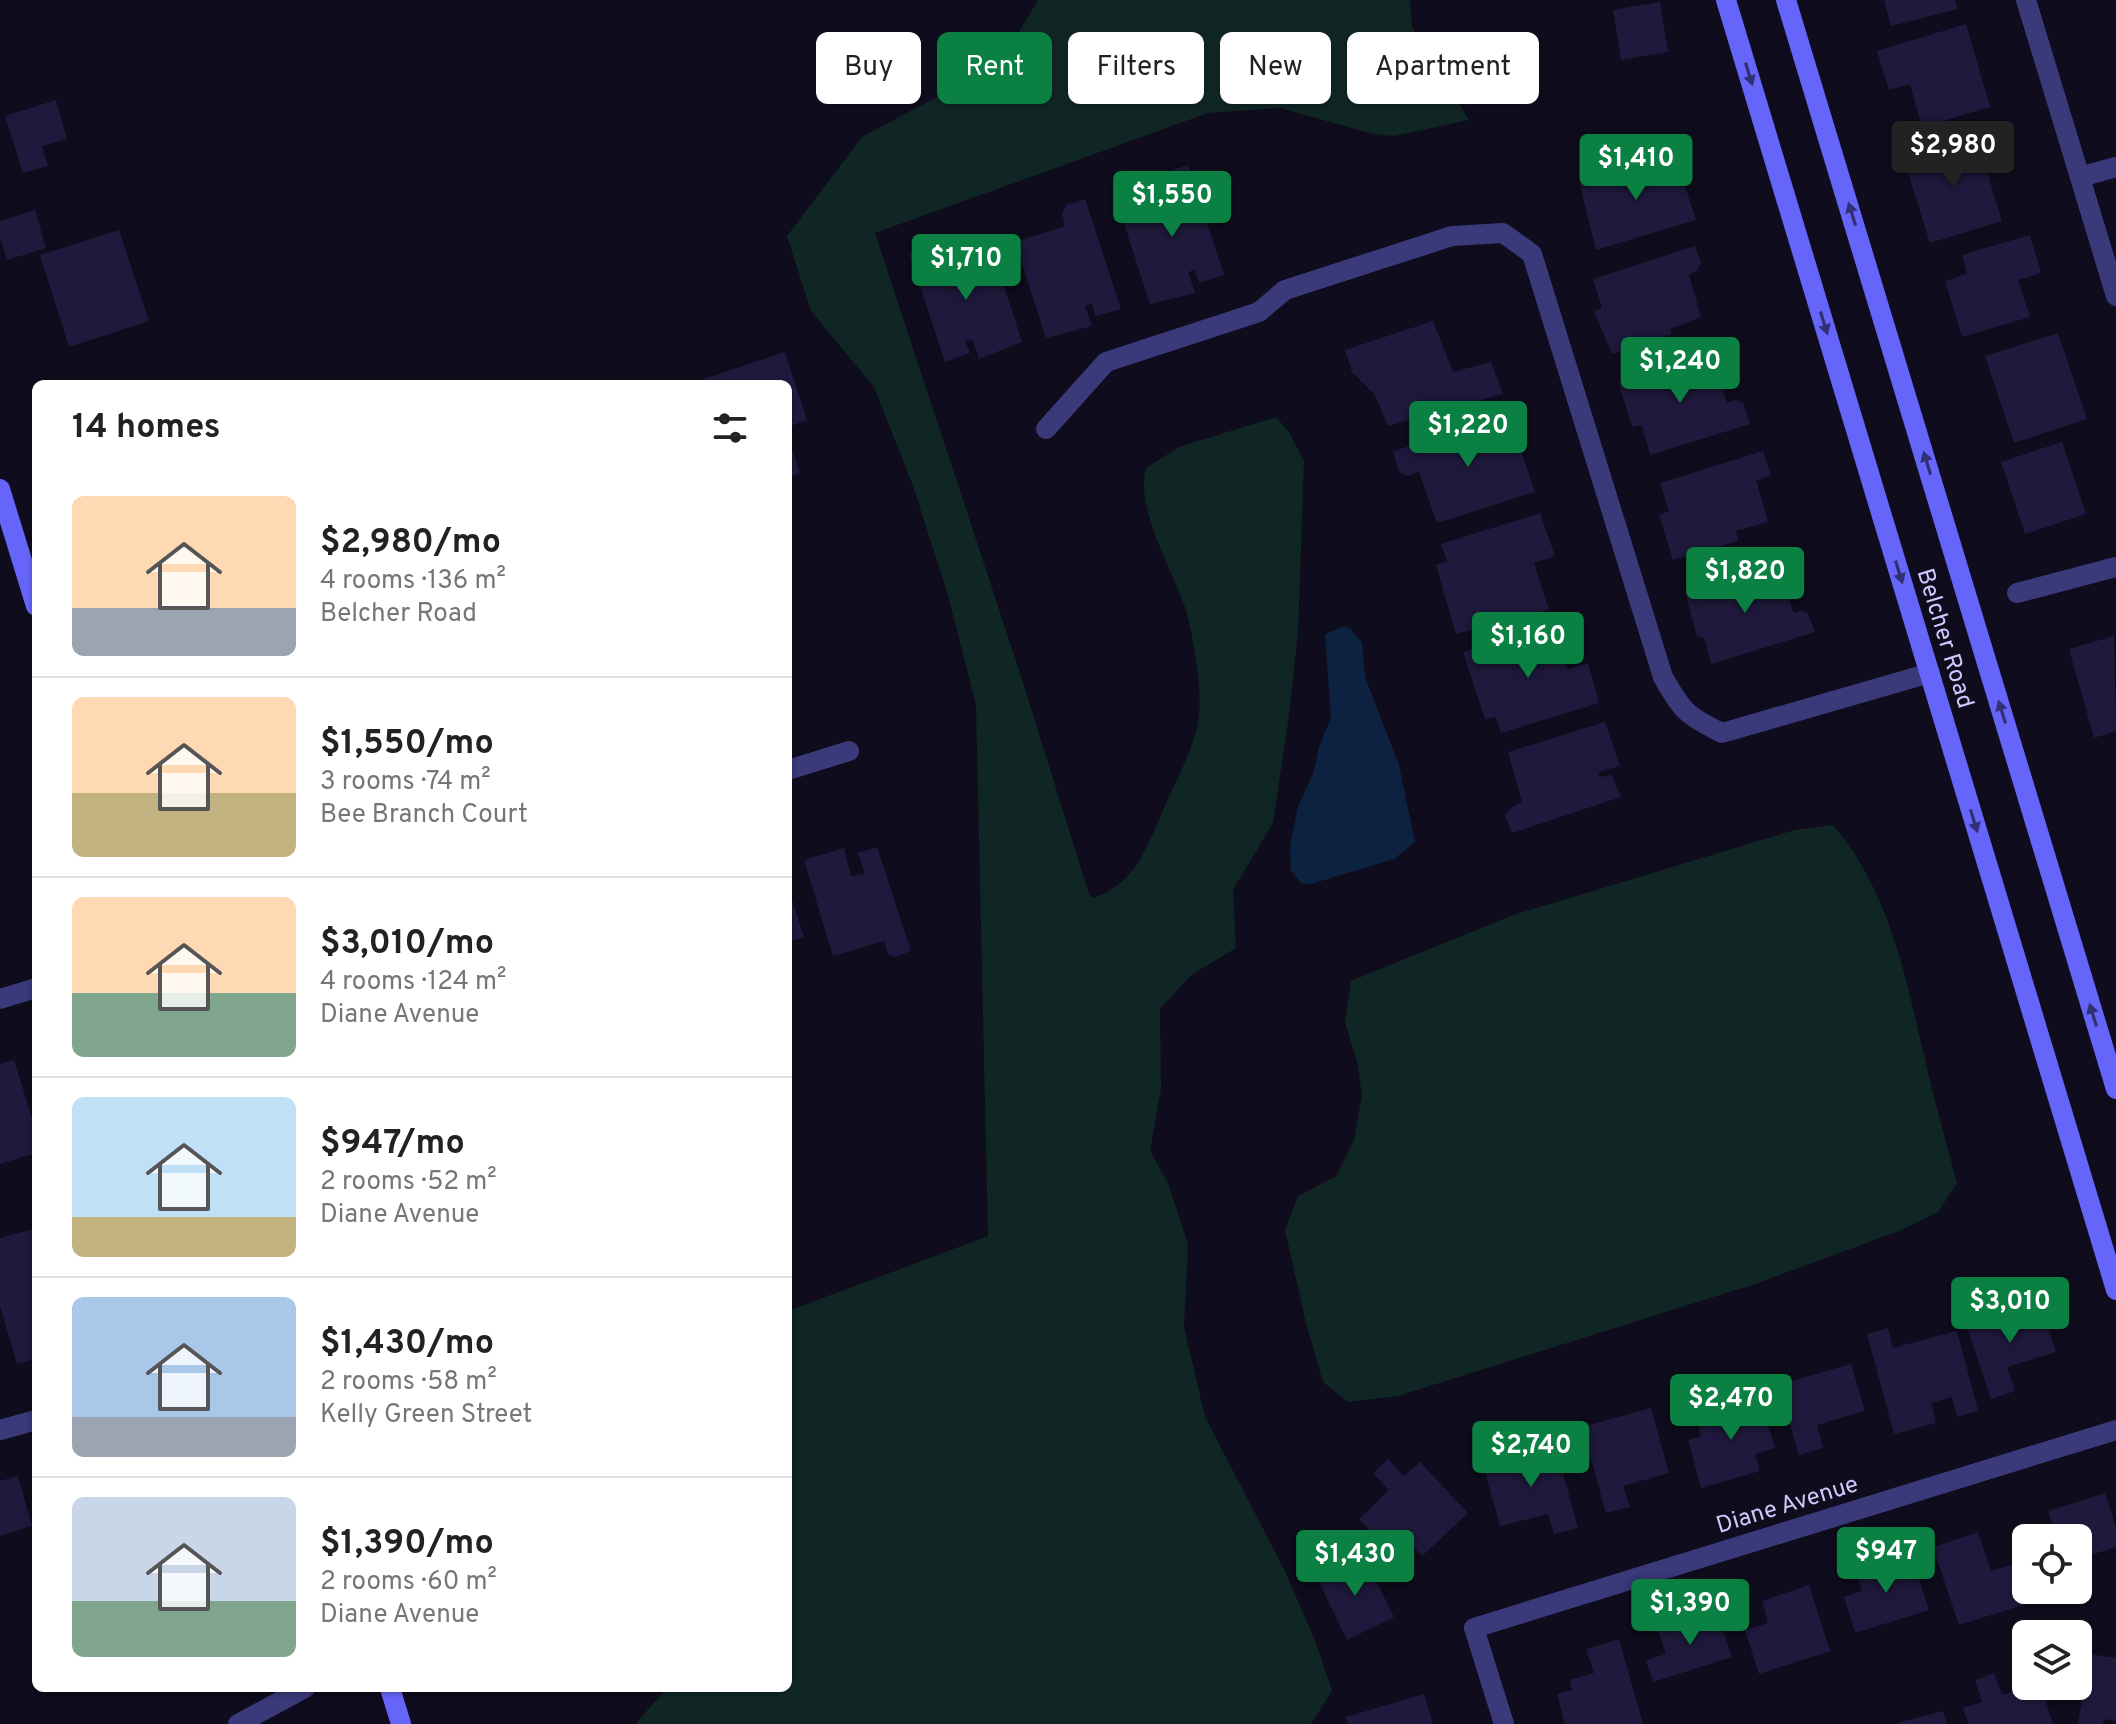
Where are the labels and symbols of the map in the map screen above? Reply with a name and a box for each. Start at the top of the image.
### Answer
one-way arrow [1743,63,1756,87]
pin: $2,980 [1888,121,2018,189]
pin: $1,410 [1571,134,1701,202]
pin: $1,550 [1107,171,1237,239]
one-way arrow [1845,202,1858,226]
pin: $1,710 [901,234,1031,302]
one-way arrow [1818,312,1831,336]
pin: $1,240 [1615,337,1745,405]
pin: $1,220 [1403,401,1533,469]
one-way arrow [1920,451,1933,475]
pin: $1,820 [1680,547,1810,615]
one-way arrow [1893,561,1906,585]
street label: Belcher Road [1909,565,1980,712]
pin: $1,160 [1463,612,1593,680]
one-way arrow [1995,700,2008,724]
one-way arrow [1969,810,1981,834]
one-way arrow [2086,1002,2099,1026]
pin: $3,010 [1945,1277,2075,1345]
pin: $2,470 [1666,1374,1796,1442]
pin: $2,740 [1466,1421,1596,1489]
street label: Diane Avenue [1713,1470,1862,1542]
pin: $947 [1839,1527,1933,1595]
pin: $1,430 [1290,1530,1420,1598]
pin: $1,390 [1625,1579,1755,1647]

